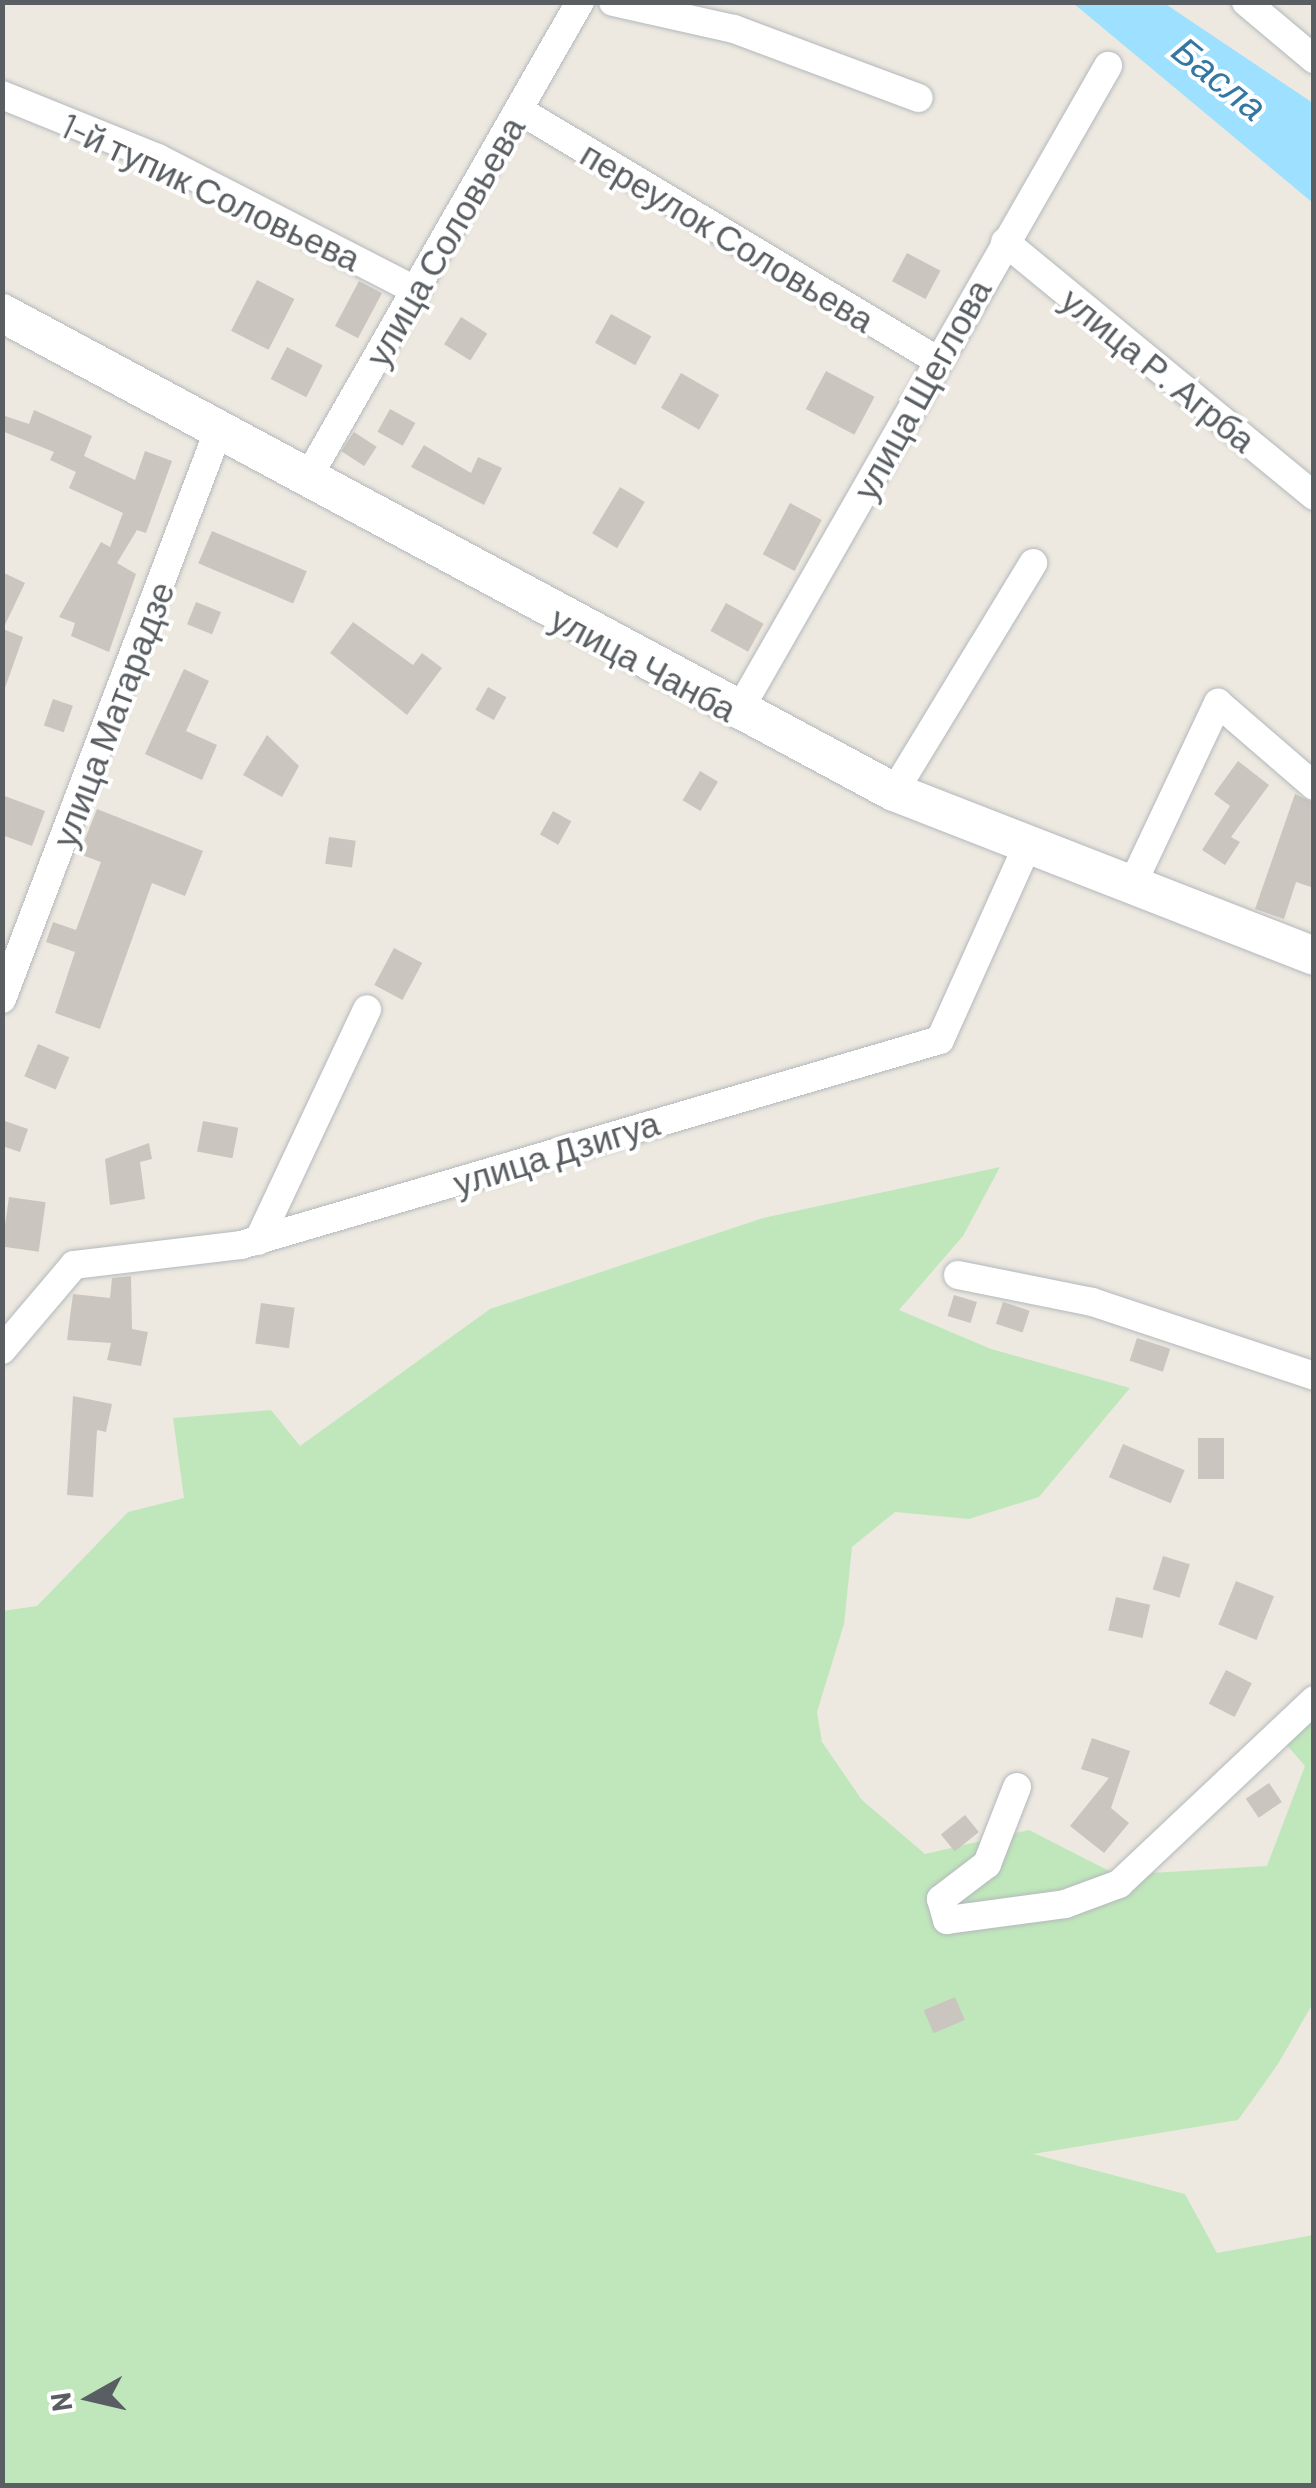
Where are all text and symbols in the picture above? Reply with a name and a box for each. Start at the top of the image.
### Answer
water label: Басла [1164,26,1276,130]
street label: 1-й тупик Соловьева [55,103,367,279]
street label: улица Соловьева [355,109,533,373]
street label: переулок Соловьева [574,132,882,340]
street label: улица Щеглова [843,271,999,507]
street label: улица Р. Агрба [1053,278,1265,460]
street label: улица Матарадзе [42,575,182,853]
street label: улица Чанба [544,597,744,729]
street label: улица Дзигуа [448,1101,664,1203]
north arrow [40,2348,140,2448]
text: N [42,2391,78,2414]

